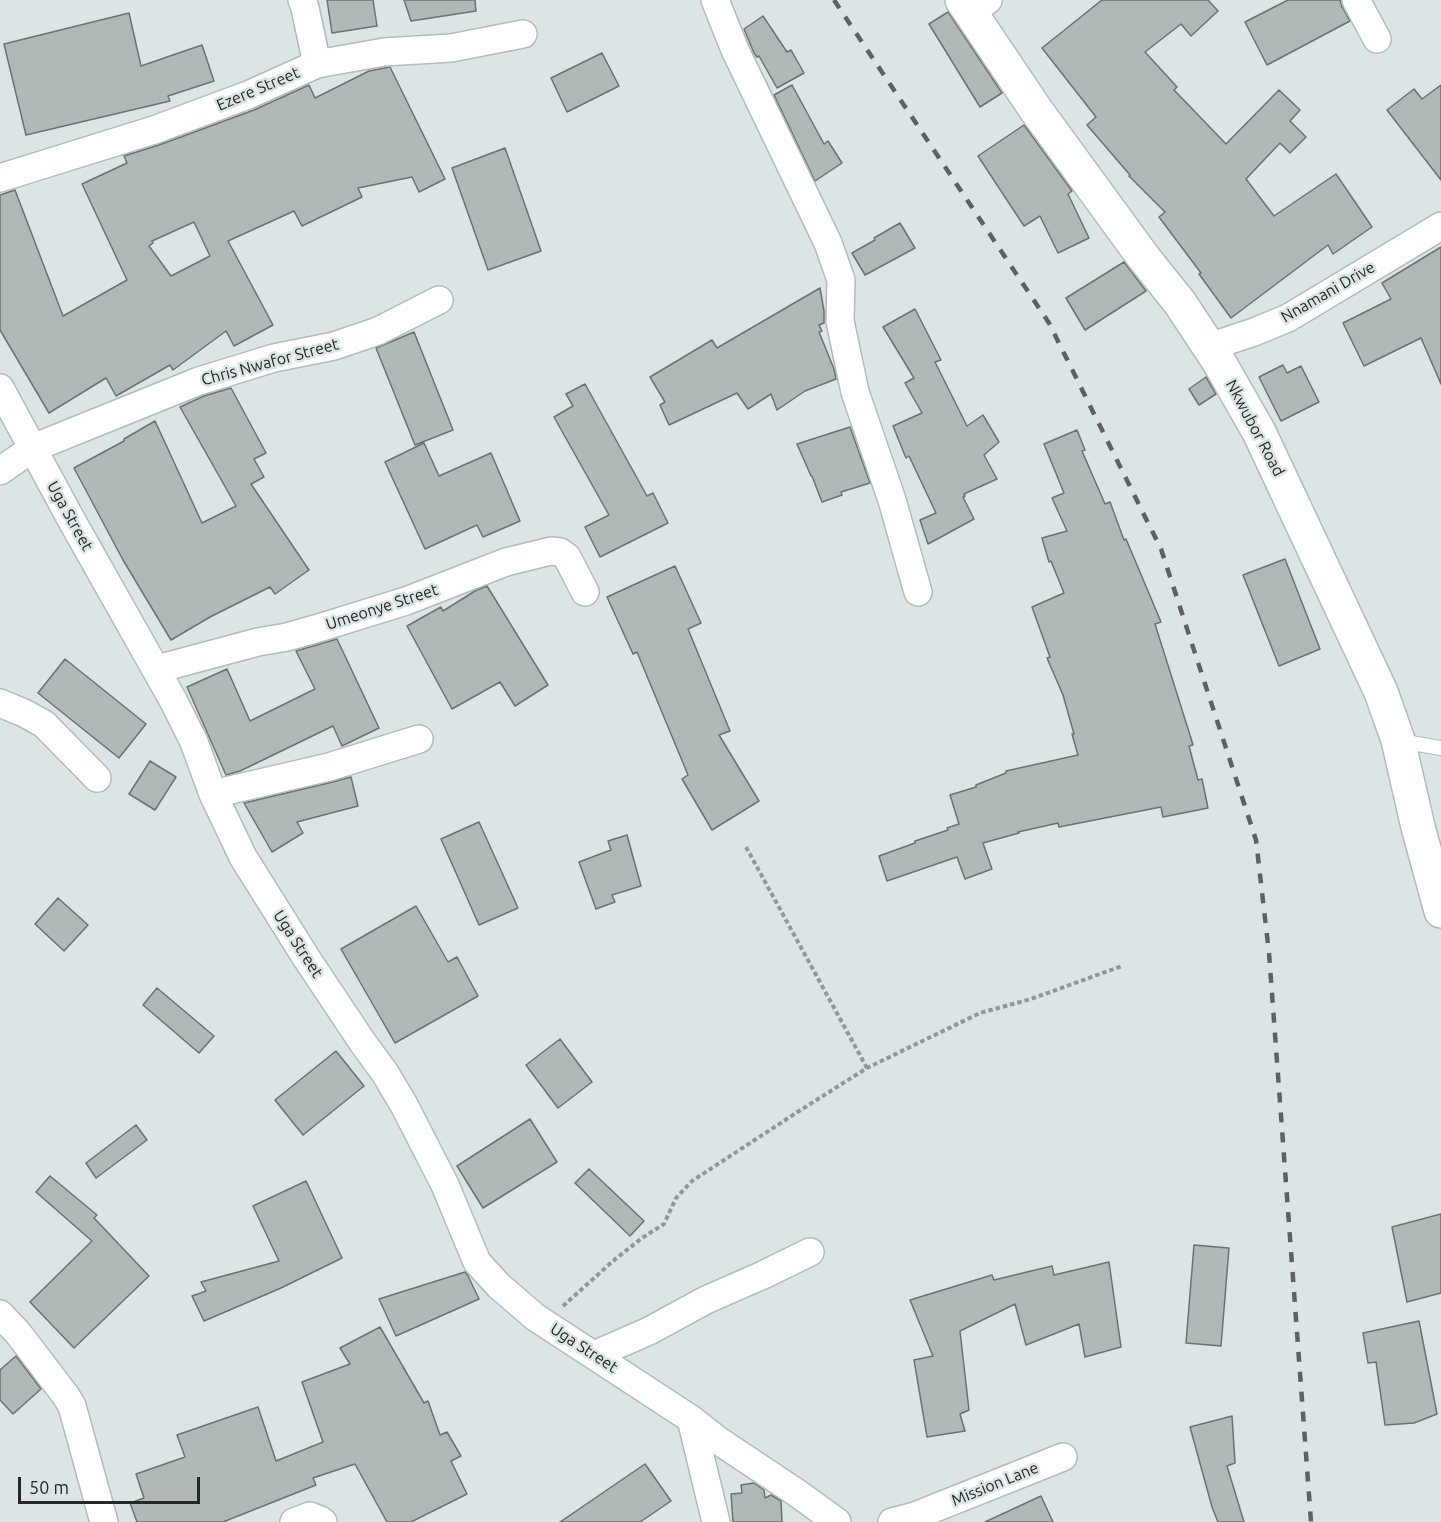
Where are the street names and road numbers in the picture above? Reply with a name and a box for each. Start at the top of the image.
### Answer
street label: Ezere Street [214,63,302,115]
street label: Nnamani Drive [1278,257,1378,327]
street label: Chris Nwafor Street [199,334,341,390]
street label: Nkwubor Road [1222,377,1288,479]
street label: Uga Street [43,478,97,554]
street label: Umeonye Street [323,580,441,634]
street label: Uga Street [269,907,327,981]
street label: Uga Street [547,1319,621,1377]
street label: Mission Lane [949,1458,1041,1510]

